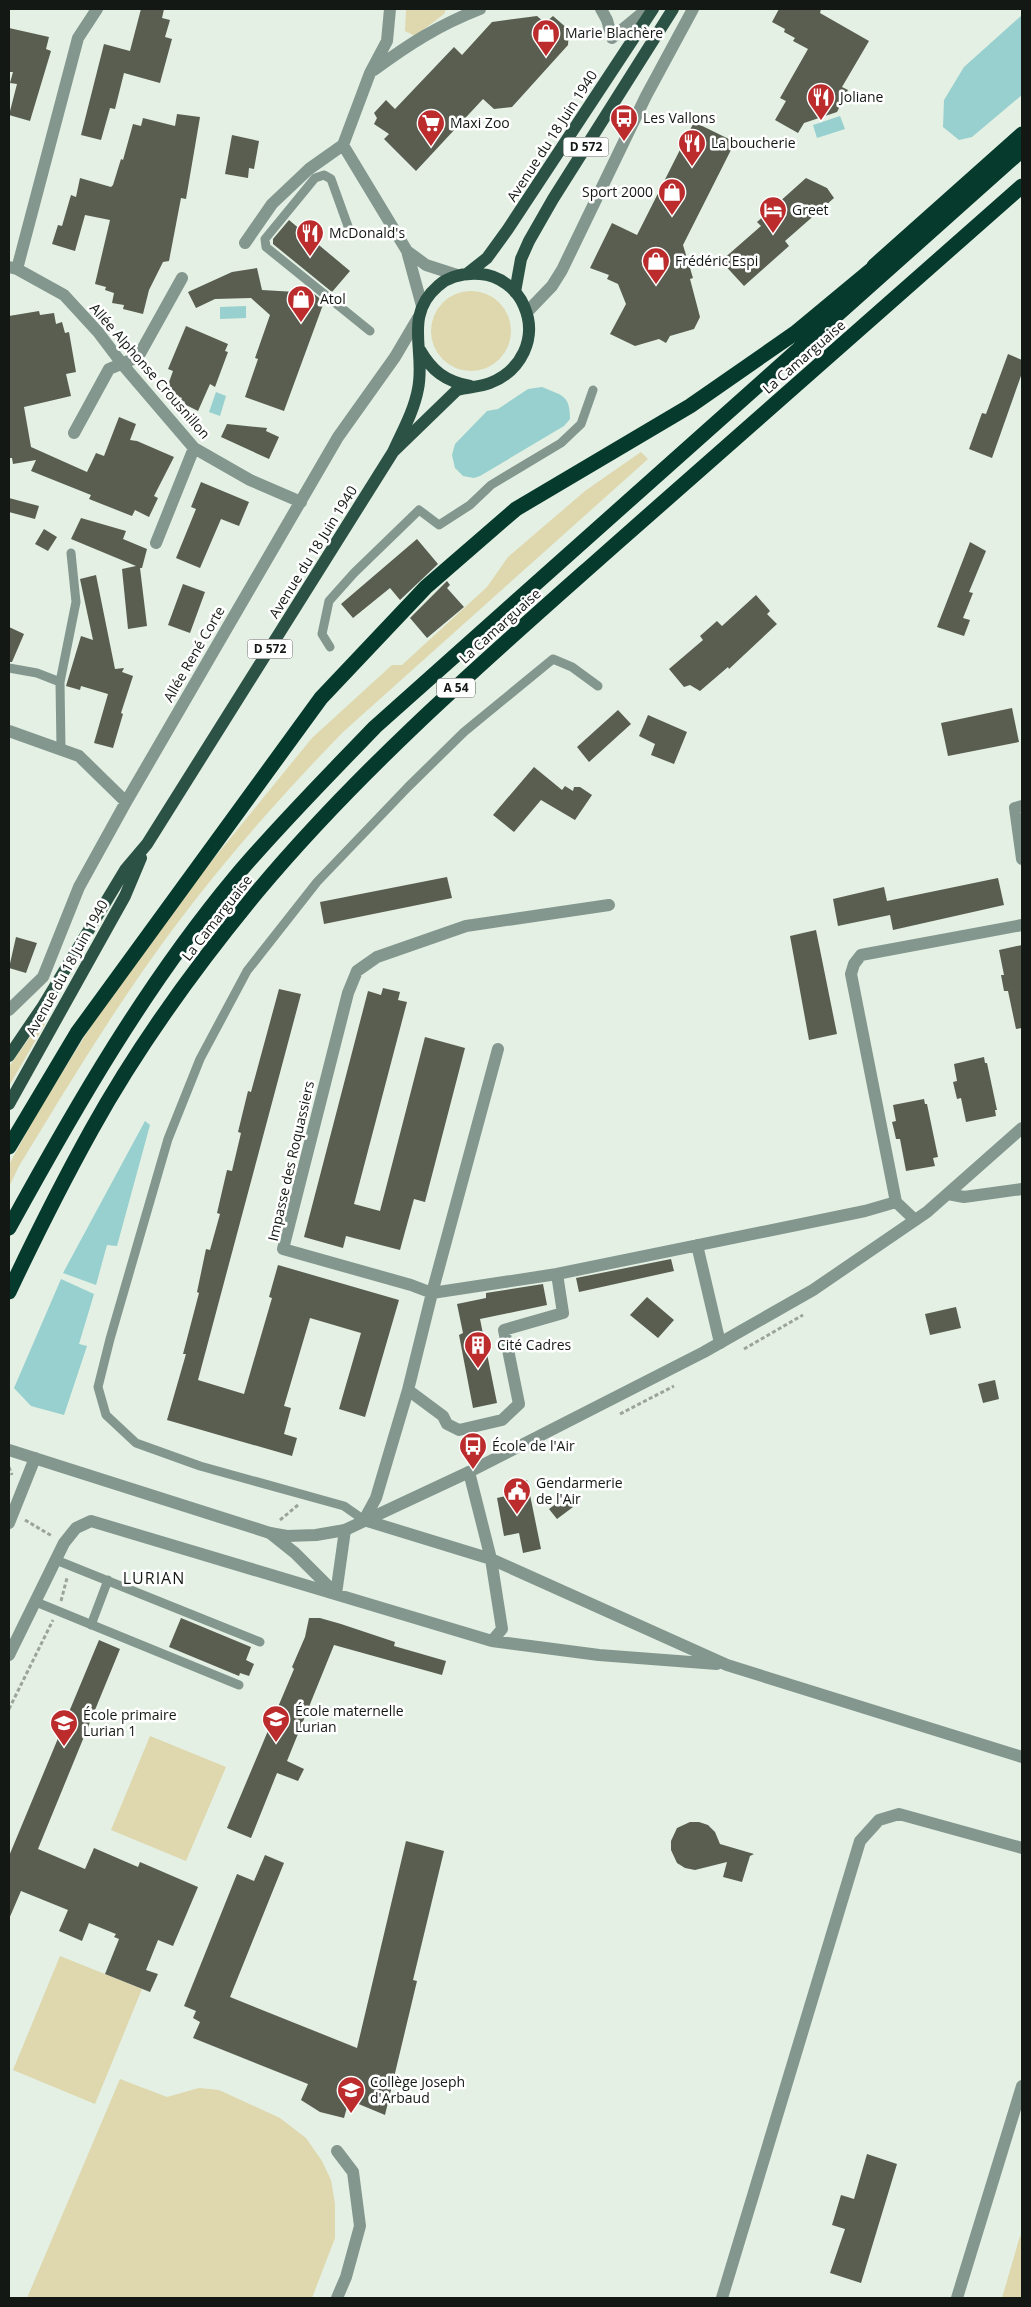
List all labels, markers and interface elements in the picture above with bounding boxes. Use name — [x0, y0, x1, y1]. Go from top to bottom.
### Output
shop icon: Marie Blachère — [531, 18, 561, 57]
place label: Marie Blachère — [565, 23, 663, 42]
street label: Avenue du 18 Juin 1940 — [502, 66, 601, 205]
restaurant icon: Joliane — [806, 82, 836, 121]
place label: Joliane — [838, 87, 884, 106]
bus stop icon: Les Vallons — [609, 103, 639, 142]
supermarket icon: Maxi Zoo — [416, 108, 446, 147]
place label: Les Vallons — [643, 108, 716, 127]
place label: Maxi Zoo — [450, 113, 510, 132]
restaurant icon: La boucherie — [677, 128, 707, 167]
place label: La boucherie — [711, 133, 796, 152]
road number: D 572 — [564, 138, 608, 156]
shop icon: Sport 2000 — [657, 177, 687, 216]
place label: Sport 2000 — [582, 182, 653, 201]
hotel icon: Greet — [758, 195, 788, 234]
place label: Greet — [792, 200, 829, 219]
restaurant icon: McDonald's — [295, 218, 325, 257]
place label: McDonald's — [329, 223, 405, 242]
shop icon: Frédéric Espi — [641, 246, 671, 285]
place label: Frédéric Espi — [675, 251, 758, 270]
shop icon: Atol — [286, 284, 316, 323]
place label: Atol — [320, 289, 346, 308]
street label: Allée Alphonse Crousnillon — [86, 299, 215, 443]
street label: La Camarguaise — [758, 315, 849, 398]
street label: Avenue du 18 Juin 1940 — [264, 482, 361, 622]
street label: La Camarguaise — [455, 584, 545, 667]
street label: Allée René Corte — [158, 602, 229, 705]
road number: D 572 — [248, 640, 292, 659]
road number: A 54 — [437, 678, 475, 698]
street label: La Camarguaise — [177, 871, 256, 964]
street label: Avenue du 18 Juin 1940 — [21, 896, 112, 1039]
street label: Impasse des Roquassiers — [263, 1079, 318, 1243]
building icon: Cité Cadres — [463, 1330, 493, 1369]
place label: Cité Cadres — [497, 1335, 572, 1354]
bus stop icon: École de l'Air — [458, 1431, 488, 1470]
place label: École de l'Air — [492, 1436, 575, 1455]
place label: Gendarmerie de l'Air — [536, 1473, 623, 1508]
public building icon: Gendarmerie de l'Air — [502, 1476, 532, 1515]
district label: LURIAN — [123, 1567, 185, 1589]
place label: École maternelle Lurian — [295, 1701, 404, 1736]
school or university icon: École maternelle Lurian — [261, 1704, 291, 1743]
place label: École primaire Lurian 1 — [83, 1705, 177, 1740]
school or university icon: École primaire Lurian 1 — [49, 1708, 79, 1747]
place label: Collège Joseph d'Arbaud — [370, 2072, 465, 2107]
school or university icon: Collège Joseph d'Arbaud — [336, 2075, 366, 2114]

